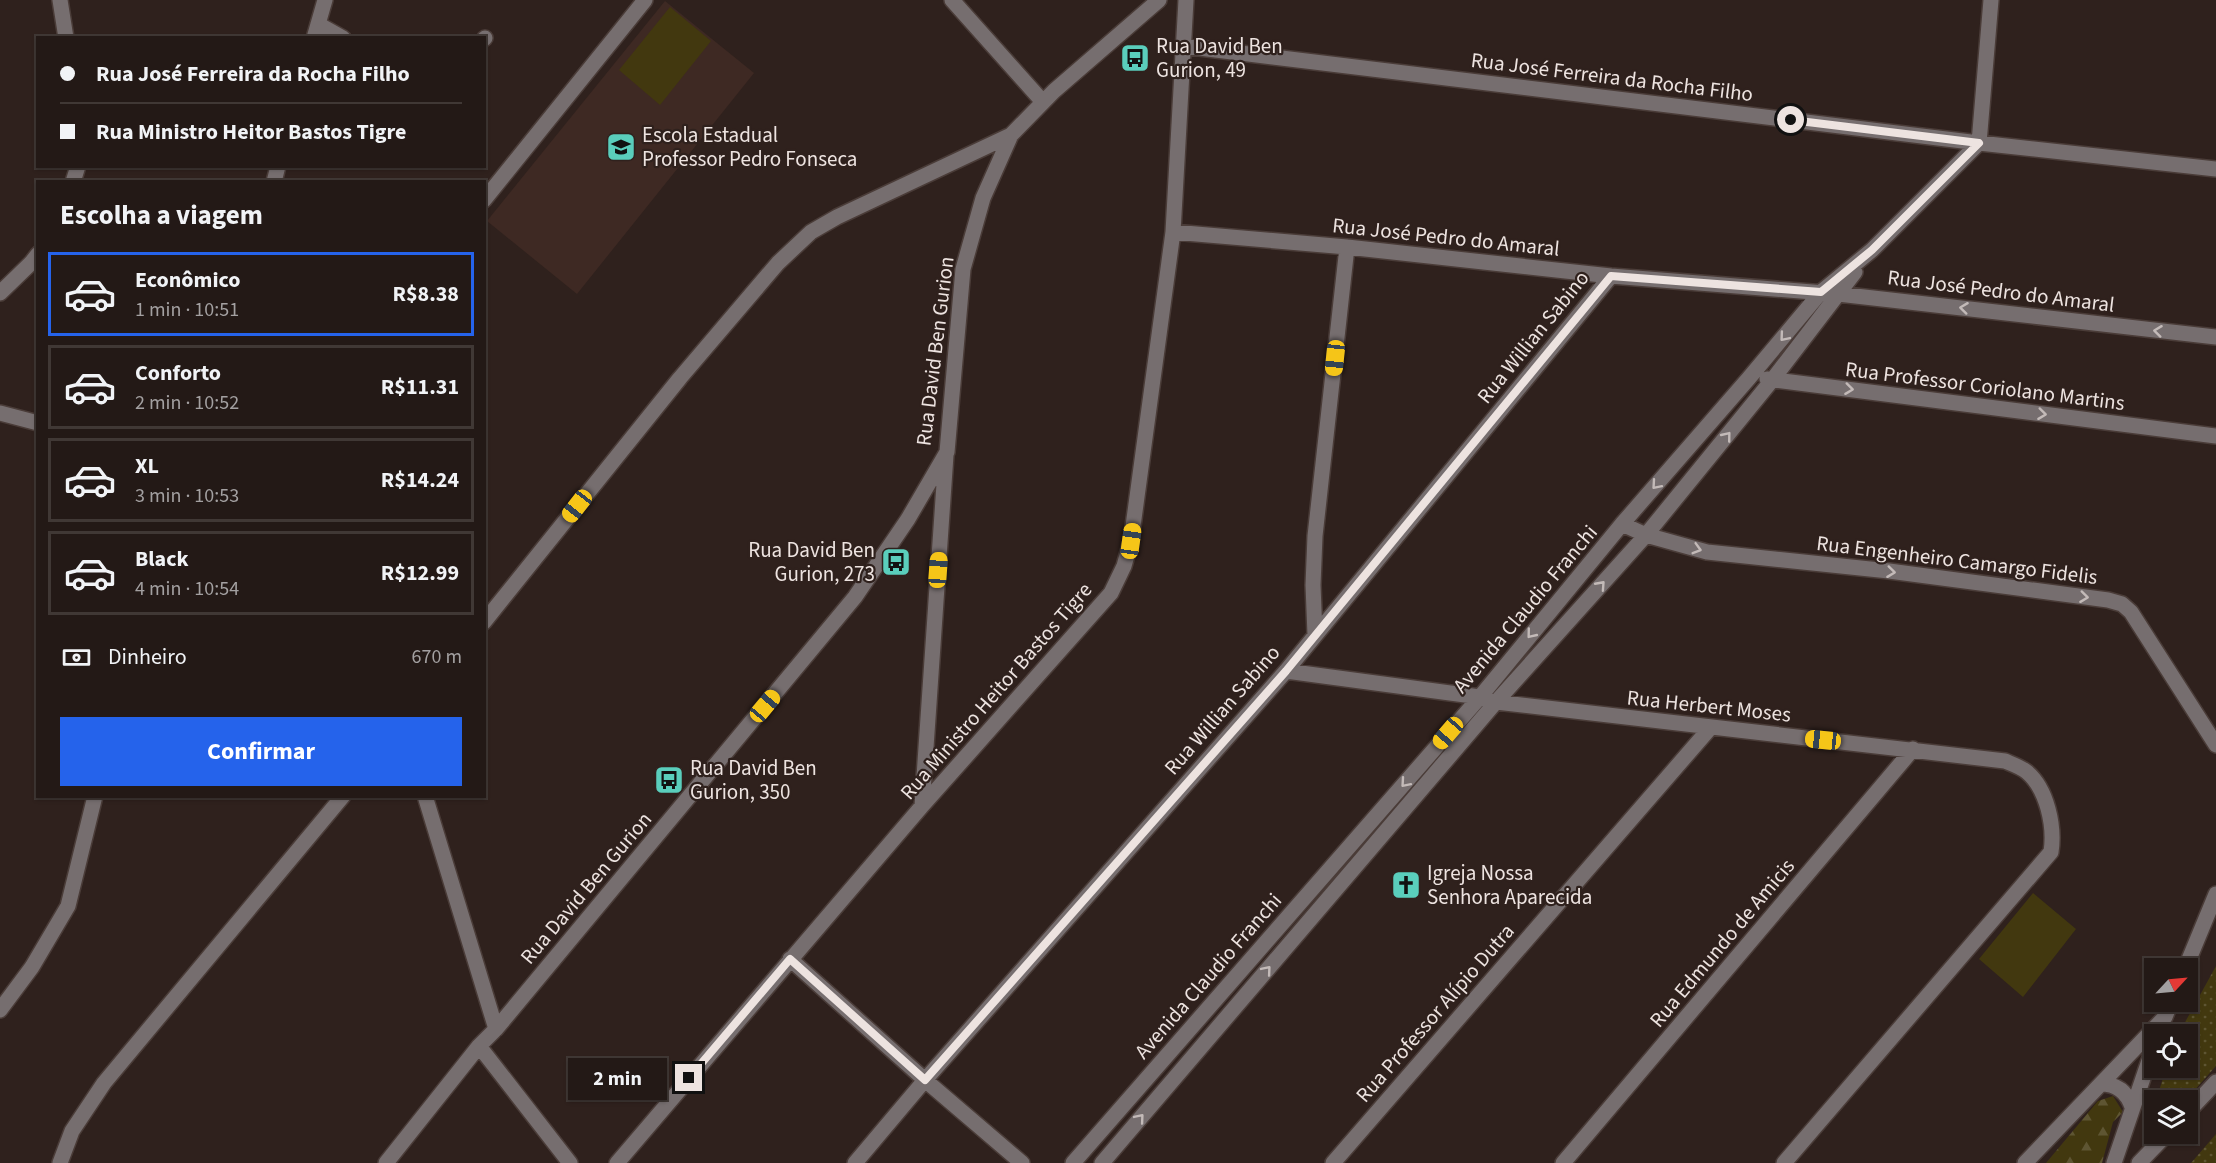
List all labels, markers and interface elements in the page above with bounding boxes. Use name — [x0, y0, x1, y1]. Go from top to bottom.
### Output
place label: Rua David Ben Gurion, 49 — [1156, 31, 1283, 85]
bus stop icon: Rua David Ben Gurion, 49 — [1119, 42, 1151, 74]
street label: Rua José Ferreira da Rocha Filho — [1469, 45, 1755, 109]
text: Rua José Ferreira da Rocha Filho — [96, 58, 410, 90]
route start — [1777, 106, 1804, 133]
text: Rua Ministro Heitor Bastos Tigre — [96, 116, 407, 148]
place label: Escola Estadual Professor Pedro Fonseca — [642, 120, 857, 174]
school or university icon: Escola Estadual Professor Pedro Fonseca — [605, 131, 637, 163]
text: Escolha a viagem — [60, 196, 263, 235]
street label: Rua José Pedro do Amaral — [1331, 210, 1561, 264]
street label: Rua David Ben Gurion — [908, 255, 962, 447]
street label: Rua José Pedro do Amaral — [1886, 262, 2116, 320]
text: Econômico — [135, 264, 240, 296]
street label: Rua Willian Sabino — [1470, 264, 1596, 410]
icon: car — [63, 267, 117, 321]
text: R$8.38 — [392, 278, 459, 310]
text: 1 min · 10:51 — [135, 296, 239, 324]
one-way arrow — [1960, 302, 1969, 315]
one-way arrow — [2153, 325, 2162, 337]
one-way arrow — [1780, 330, 1791, 341]
car — [1324, 339, 1346, 377]
street label: Rua Professor Coriolano Martins — [1844, 354, 2127, 418]
text: Conforto — [135, 357, 221, 389]
icon: car — [63, 360, 117, 414]
text: R$11.31 — [381, 371, 459, 403]
one-way arrow — [1844, 382, 1854, 395]
text: 2 min · 10:52 — [135, 389, 239, 417]
one-way arrow — [2038, 407, 2047, 420]
one-way arrow — [1720, 432, 1731, 443]
text: XL — [135, 450, 159, 482]
icon: car — [63, 453, 117, 507]
text: R$14.24 — [381, 464, 459, 496]
one-way arrow — [1652, 478, 1663, 489]
text: 3 min · 10:53 — [135, 482, 239, 510]
car — [559, 486, 595, 526]
street label: Avenida Claudio Franchi — [1446, 518, 1604, 700]
car — [1120, 522, 1142, 560]
street label: Rua Engenheiro Camargo Fidelis — [1815, 528, 2099, 592]
place label: Rua David Ben Gurion, 273 — [748, 535, 875, 589]
one-way arrow — [1691, 542, 1702, 554]
text: Black — [135, 543, 189, 575]
icon: car — [63, 546, 117, 600]
bus stop icon: Rua David Ben Gurion, 273 — [880, 546, 912, 578]
car — [928, 551, 948, 589]
text: R$12.99 — [381, 557, 459, 589]
one-way arrow — [1886, 565, 1895, 577]
text: 4 min · 10:54 — [135, 575, 239, 603]
street label: Rua Ministro Heitor Bastos Tigre — [893, 576, 1099, 806]
one-way arrow — [1594, 581, 1605, 592]
one-way arrow — [2079, 590, 2089, 602]
one-way arrow — [1528, 627, 1539, 638]
street label: Rua Willian Sabino — [1157, 638, 1287, 782]
icon: cash — [60, 641, 93, 674]
text: Dinheiro — [108, 641, 187, 673]
text: 670 m — [412, 643, 462, 671]
street label: Rua Herbert Moses — [1625, 682, 1793, 730]
car — [747, 686, 783, 726]
car — [1429, 714, 1467, 752]
button: Confirmar — [60, 717, 462, 786]
car — [1804, 729, 1842, 751]
place label: Rua David Ben Gurion, 350 — [690, 753, 817, 807]
bus stop icon: Rua David Ben Gurion, 350 — [653, 764, 685, 796]
one-way arrow — [1401, 776, 1412, 787]
street label: Rua David Ben Gurion — [513, 805, 659, 971]
street label: Rua Edmundo de Amicis — [1642, 852, 1802, 1034]
place label: Igreja Nossa Senhora Aparecida — [1427, 858, 1592, 912]
church icon: Igreja Nossa Senhora Aparecida — [1390, 869, 1422, 901]
street label: Avenida Claudio Franchi — [1127, 886, 1289, 1066]
street label: Rua Professor Alípio Dutra — [1349, 917, 1521, 1109]
north arrow — [2144, 958, 2198, 1012]
map controls — [2144, 958, 2198, 1144]
one-way arrow — [1260, 966, 1271, 977]
button: locate — [2144, 1024, 2198, 1078]
callout: 2 min — [569, 1057, 668, 1099]
route end — [675, 1064, 702, 1091]
text: 2 min — [593, 1065, 642, 1093]
button: layers — [2144, 1090, 2198, 1144]
one-way arrow — [1133, 1115, 1144, 1125]

